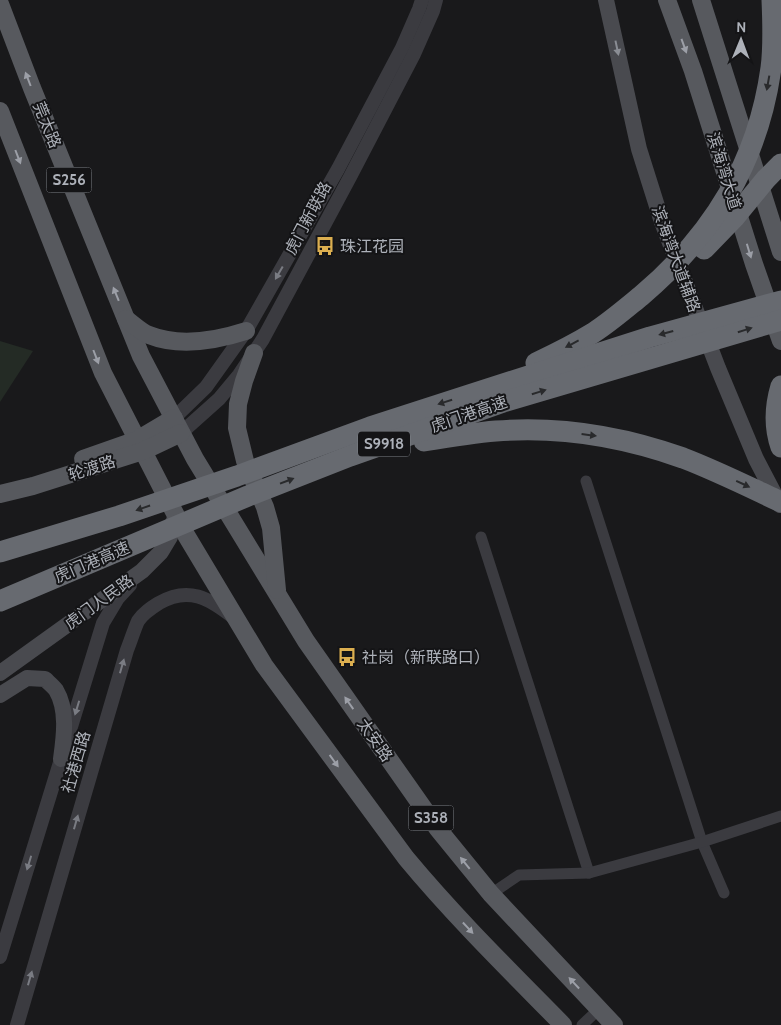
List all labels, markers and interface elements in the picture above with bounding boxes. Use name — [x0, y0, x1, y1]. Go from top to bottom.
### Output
north arrow — [716, 15, 766, 65]
text: N — [736, 18, 746, 36]
one-way arrow — [680, 39, 688, 54]
one-way arrow — [613, 40, 621, 55]
one-way arrow — [24, 71, 32, 86]
one-way arrow — [764, 76, 772, 91]
street label: 莞太路 — [29, 99, 65, 151]
street label: 滨海湾大道 — [703, 130, 745, 212]
one-way arrow — [15, 149, 22, 164]
road number: S256 — [46, 168, 92, 192]
street label: 虎门新联路 — [281, 178, 335, 258]
street label: 滨海湾大道辅路 — [648, 203, 704, 315]
bus stop icon: 珠江花园 — [314, 235, 336, 257]
place label: 珠江花园 — [340, 237, 404, 256]
one-way arrow — [746, 243, 754, 258]
one-way arrow — [275, 265, 283, 280]
one-way arrow — [112, 286, 120, 301]
one-way arrow — [738, 326, 753, 334]
one-way arrow — [659, 329, 674, 337]
one-way arrow — [565, 340, 579, 348]
one-way arrow — [92, 350, 100, 365]
one-way arrow — [532, 387, 547, 395]
street label: 虎门港高速 — [428, 392, 510, 436]
one-way arrow — [437, 399, 452, 407]
one-way arrow — [581, 431, 597, 439]
road number: S9918 — [358, 432, 410, 456]
street label: 轮渡路 — [66, 452, 118, 484]
one-way arrow — [280, 476, 294, 484]
one-way arrow — [736, 481, 750, 489]
one-way arrow — [135, 505, 150, 512]
street label: 虎门港高速 — [51, 538, 133, 586]
street label: 虎门人民路 — [61, 571, 137, 633]
bus stop icon: 社岗（新联路口） — [336, 646, 358, 668]
place label: 社岗（新联路口） — [362, 648, 490, 667]
one-way arrow — [118, 659, 126, 674]
one-way arrow — [344, 696, 354, 710]
one-way arrow — [73, 700, 80, 715]
street label: 太安路 — [353, 715, 397, 765]
street label: 社港西路 — [58, 729, 94, 795]
one-way arrow — [329, 754, 339, 767]
road number: S358 — [408, 806, 454, 830]
one-way arrow — [73, 815, 81, 830]
one-way arrow — [25, 856, 33, 871]
one-way arrow — [459, 857, 470, 870]
one-way arrow — [462, 922, 474, 934]
one-way arrow — [27, 971, 35, 986]
one-way arrow — [568, 977, 580, 989]

